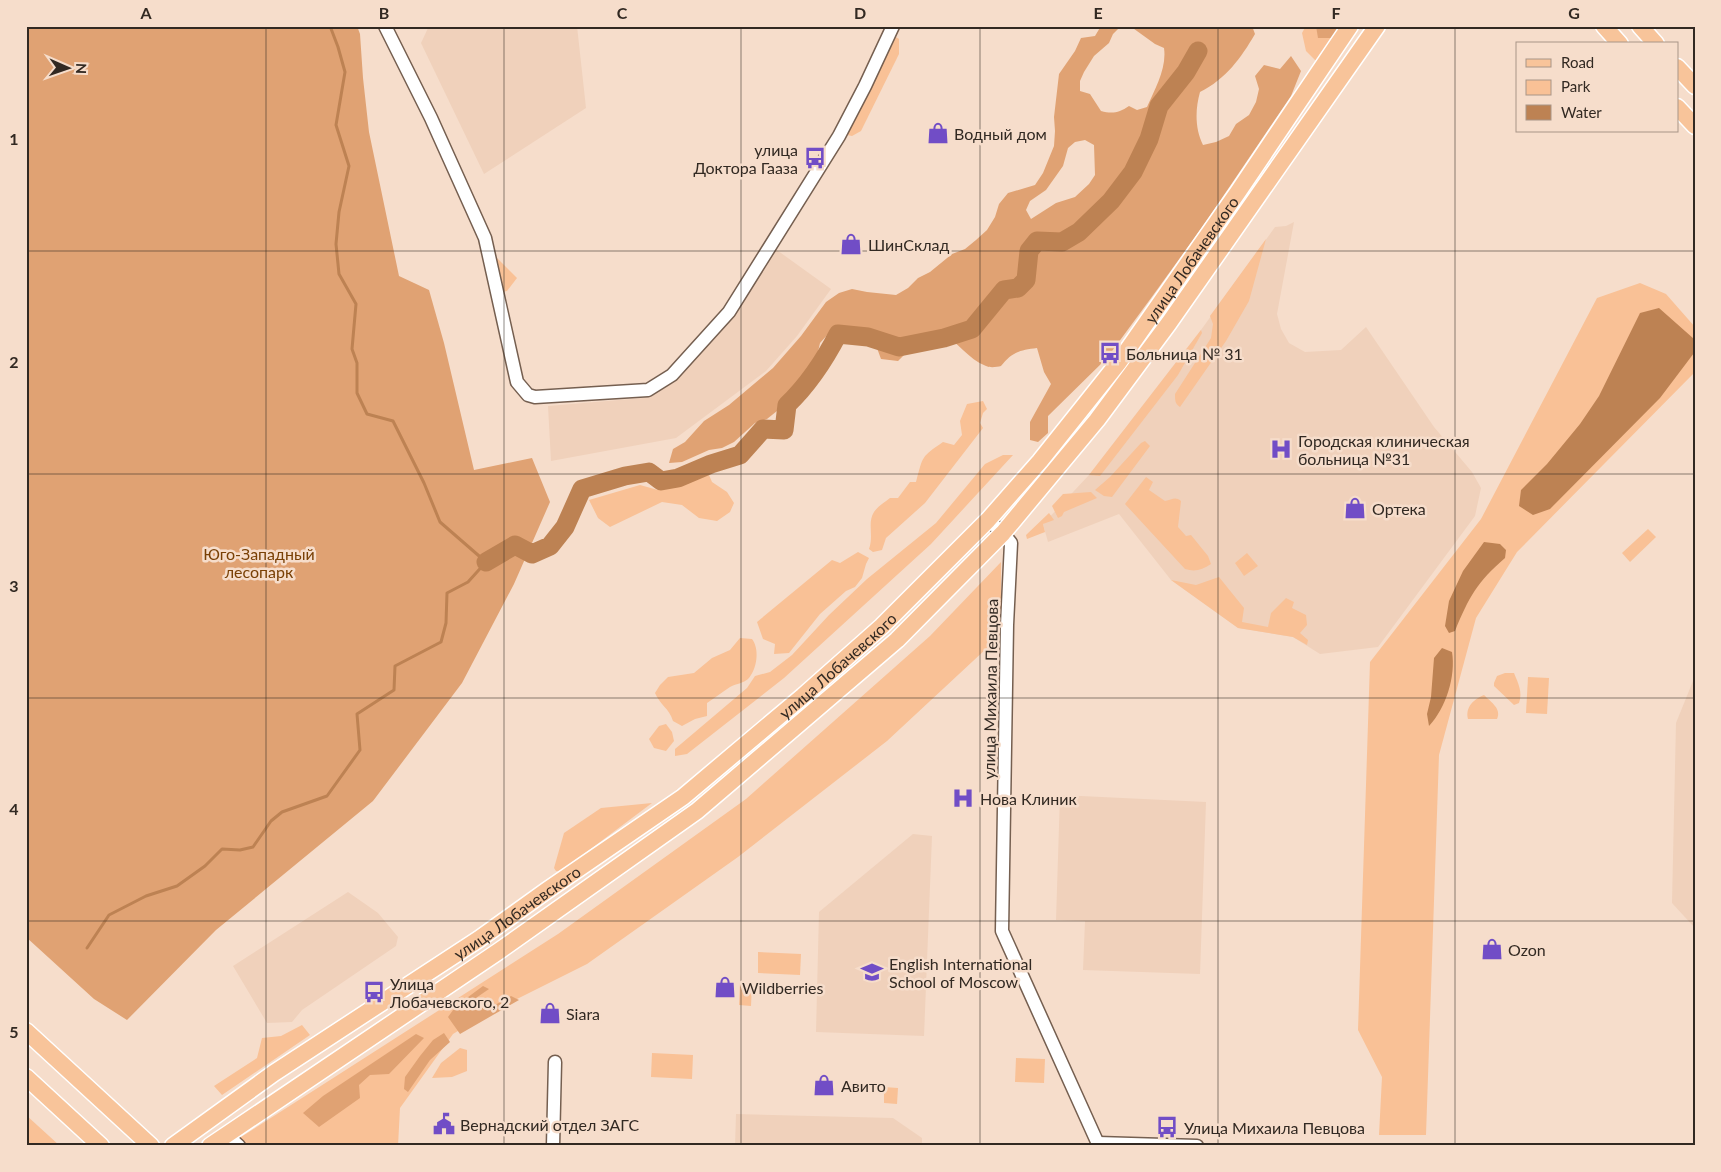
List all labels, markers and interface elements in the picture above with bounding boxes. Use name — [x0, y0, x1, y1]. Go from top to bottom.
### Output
text: A — [139, 3, 152, 22]
text: B — [379, 3, 389, 22]
text: C — [617, 3, 628, 22]
text: D — [854, 3, 866, 22]
text: E — [1093, 3, 1103, 22]
text: F — [1331, 3, 1341, 22]
text: G — [1568, 3, 1580, 22]
north arrow — [42, 42, 92, 92]
legend — [1516, 42, 1678, 132]
text: Road — [1561, 53, 1594, 71]
text: N — [73, 63, 90, 74]
text: Park — [1561, 77, 1591, 95]
text: Water — [1561, 103, 1602, 121]
shop icon: Водный дом — [925, 120, 951, 146]
place label: Водный дом — [954, 124, 1047, 143]
text: 1 — [9, 129, 19, 148]
place label: улица Доктора Гааза — [693, 140, 798, 177]
bus stop icon: улица Доктора Гааза — [802, 145, 828, 171]
street label: улица Лобачевского — [1140, 192, 1242, 326]
shop icon: ШинСклад — [838, 231, 864, 257]
place label: ШинСклад — [868, 235, 950, 254]
bus stop icon: Больница № 31 — [1097, 340, 1123, 366]
place label: Больница № 31 — [1126, 344, 1243, 363]
text: 2 — [9, 352, 19, 371]
place label: Городская клиническая больница №31 — [1298, 431, 1470, 468]
hospital icon: Городская клиническая больница №31 — [1268, 436, 1294, 462]
shop icon: Ортека — [1342, 495, 1368, 521]
place label: Ортека — [1372, 499, 1426, 518]
park label: Юго-Западный лесопарк — [203, 544, 315, 581]
text: 3 — [9, 576, 19, 595]
street label: улица Михаила Певцова — [979, 598, 1001, 780]
street label: улица Лобачевского — [775, 608, 900, 722]
hospital icon: Нова Клиник — [950, 785, 976, 811]
place label: Нова Клиник — [980, 789, 1078, 808]
text: 4 — [9, 799, 19, 818]
street label: улица Лобачевского — [450, 861, 584, 963]
shop icon: Ozon — [1479, 936, 1505, 962]
place label: Ozon — [1508, 940, 1546, 959]
place label: English International School of Moscow — [889, 954, 1032, 991]
school or university icon: English International School of Moscow — [859, 959, 885, 985]
place label: Улица Лобачевского, 2 — [389, 974, 509, 1011]
shop icon: Wildberries — [712, 974, 738, 1000]
place label: Wildberries — [742, 978, 823, 997]
bus stop icon: Улица Лобачевского, 2 — [361, 979, 387, 1005]
shop icon: Siara — [537, 1000, 563, 1026]
place label: Siara — [566, 1004, 600, 1023]
text: 5 — [9, 1022, 19, 1041]
shop icon: Авито — [811, 1072, 837, 1098]
place label: Авито — [841, 1076, 886, 1095]
public building icon: Вернадский отдел ЗАГС — [431, 1111, 457, 1137]
bus stop icon: Улица Михаила Певцова — [1154, 1114, 1180, 1140]
place label: Вернадский отдел ЗАГС — [460, 1115, 639, 1134]
place label: Улица Михаила Певцова — [1184, 1118, 1365, 1137]

